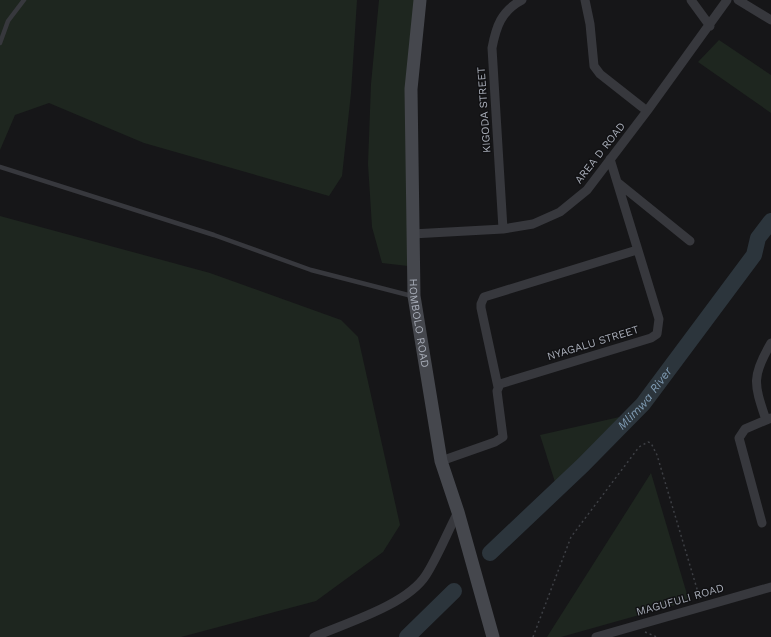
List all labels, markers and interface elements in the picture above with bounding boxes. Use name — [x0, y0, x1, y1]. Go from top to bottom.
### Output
street label: KIGODA STREET — [474, 66, 493, 153]
street label: AREA D ROAD — [572, 120, 628, 186]
street label: HOMBOLO ROAD — [407, 278, 432, 369]
street label: NYAGALU STREET — [546, 323, 641, 363]
water label: Mlimwa River — [615, 363, 676, 433]
street label: MAGUFULI ROAD — [635, 581, 725, 619]

